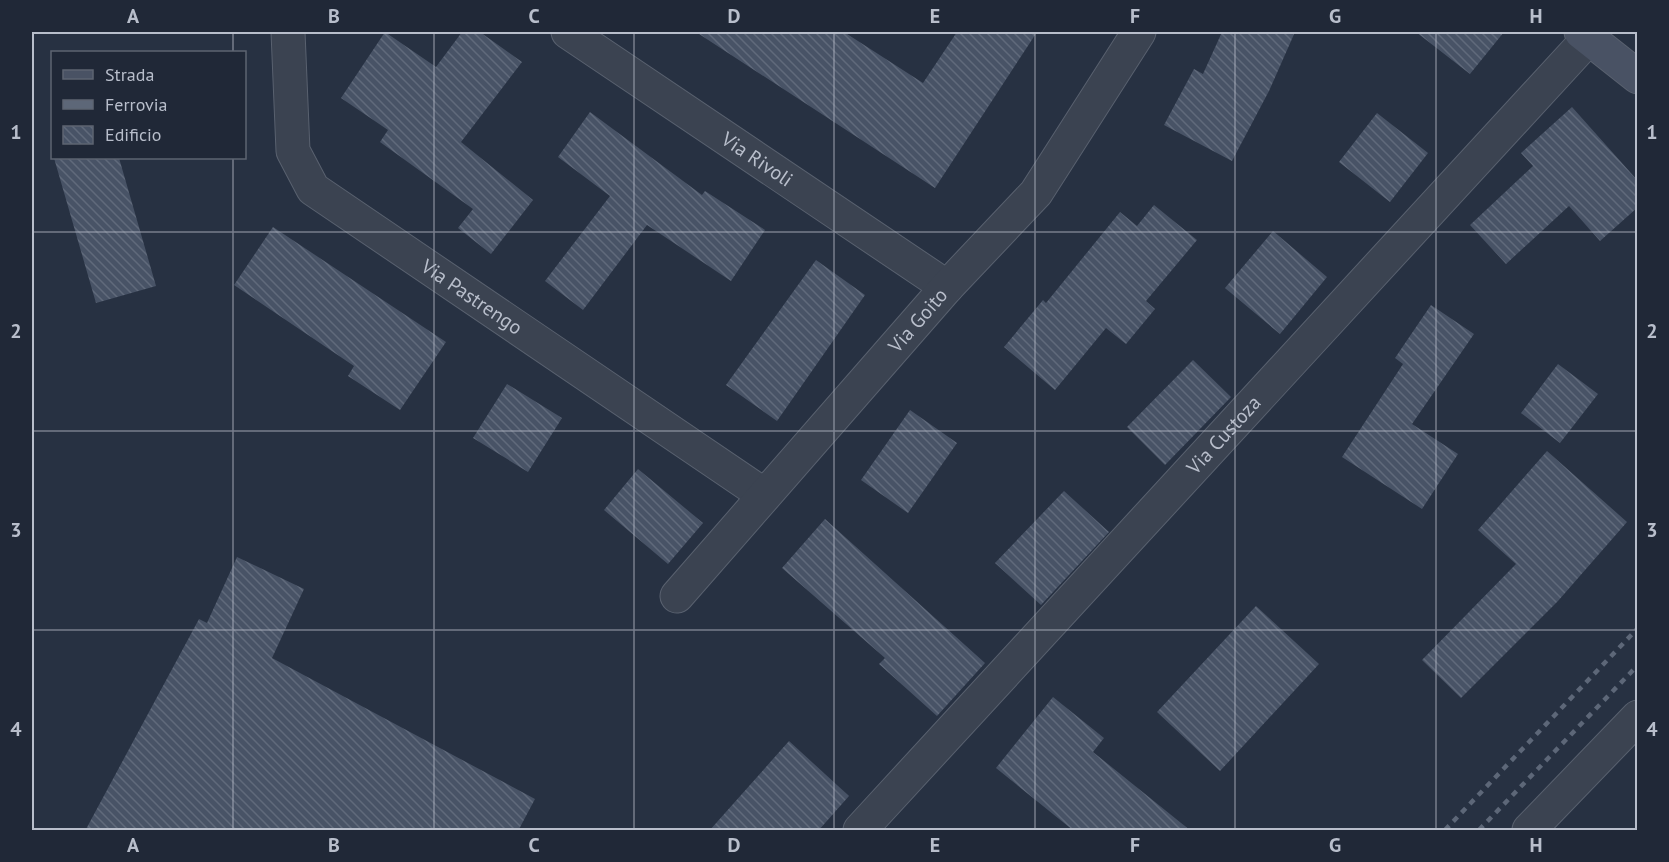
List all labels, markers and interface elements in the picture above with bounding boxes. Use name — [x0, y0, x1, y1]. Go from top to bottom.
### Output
text: A — [127, 3, 140, 29]
text: B — [328, 3, 340, 29]
text: C — [528, 3, 540, 29]
text: D — [728, 3, 741, 29]
text: E — [930, 3, 940, 29]
text: F — [1130, 3, 1140, 29]
text: G — [1329, 3, 1341, 29]
text: H — [1529, 3, 1543, 29]
legend — [51, 51, 246, 159]
text: Strada — [105, 63, 154, 86]
text: Ferrovia — [105, 93, 168, 116]
text: 1 — [10, 119, 22, 145]
text: 1 — [1646, 119, 1658, 145]
text: Edificio — [105, 123, 161, 146]
street label: Via Rivoli — [716, 125, 798, 193]
street label: Via Pastrengo — [415, 253, 528, 340]
street label: Via Goito — [882, 283, 953, 359]
text: 2 — [10, 318, 22, 344]
text: 2 — [1646, 318, 1658, 344]
street label: Via Custoza — [1180, 390, 1266, 481]
text: 3 — [10, 517, 22, 543]
text: 3 — [1646, 517, 1658, 543]
text: 4 — [10, 716, 22, 742]
text: 4 — [1646, 716, 1658, 742]
text: A — [127, 832, 140, 858]
text: B — [328, 832, 340, 858]
text: C — [528, 832, 540, 858]
text: D — [728, 832, 741, 858]
text: E — [930, 832, 940, 858]
text: F — [1130, 832, 1140, 858]
text: G — [1329, 832, 1341, 858]
text: H — [1529, 832, 1543, 858]

